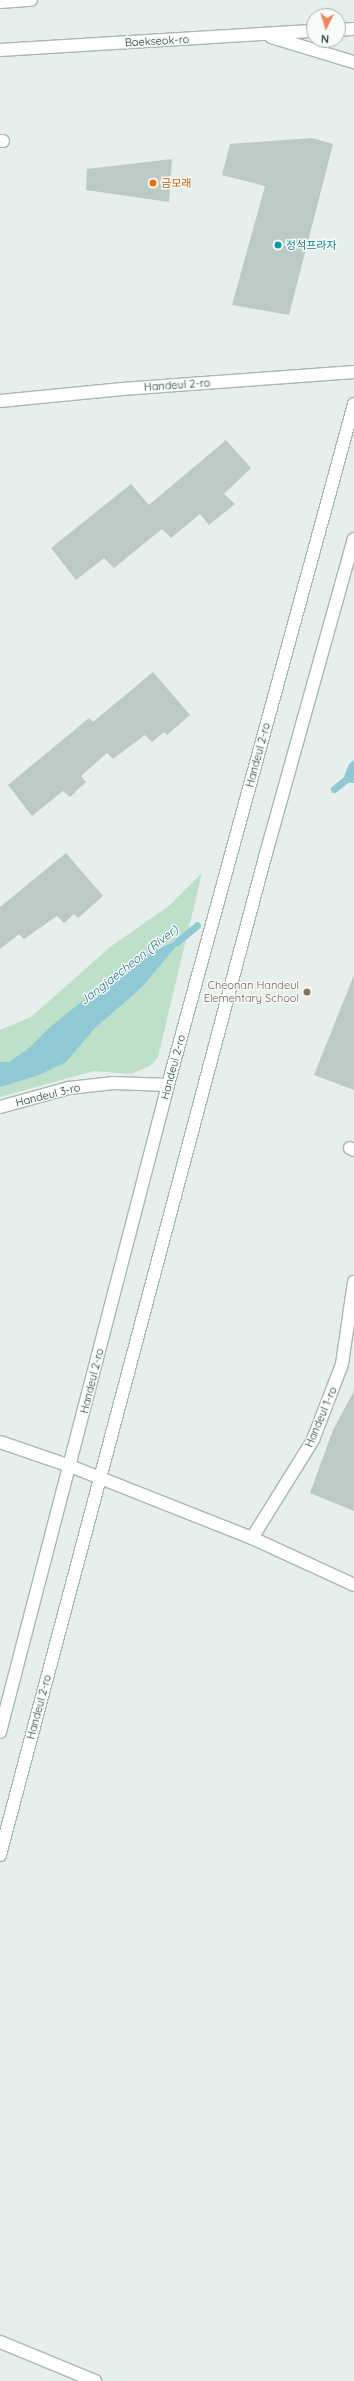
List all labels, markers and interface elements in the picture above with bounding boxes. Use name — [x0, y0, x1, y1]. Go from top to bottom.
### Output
north arrow — [306, 8, 346, 48]
text: N — [320, 32, 330, 46]
street label: Baekseok-ro — [124, 33, 190, 49]
place label: 금모래 — [161, 176, 191, 190]
marker: 금모래 — [148, 178, 158, 188]
place label: 정석프라자 — [286, 238, 337, 252]
marker: 정석프라자 — [273, 240, 283, 250]
street label: Handeul 2-ro — [143, 376, 211, 394]
street label: Handeul 2-ro — [243, 721, 273, 789]
water label: Jangjaecheon (River) — [77, 922, 181, 1008]
place label: Cheonan Handeul Elementary School — [204, 979, 299, 1005]
marker: Cheonan Handeul Elementary School — [302, 987, 312, 997]
street label: Handeul 2-ro — [158, 1033, 188, 1101]
street label: Handeul 3-ro — [14, 1081, 82, 1109]
street label: Handeul 2-ro — [78, 1347, 106, 1415]
street label: Handeul 1-ro — [302, 1385, 340, 1449]
street label: Handeul 2-ro — [24, 1673, 54, 1741]

